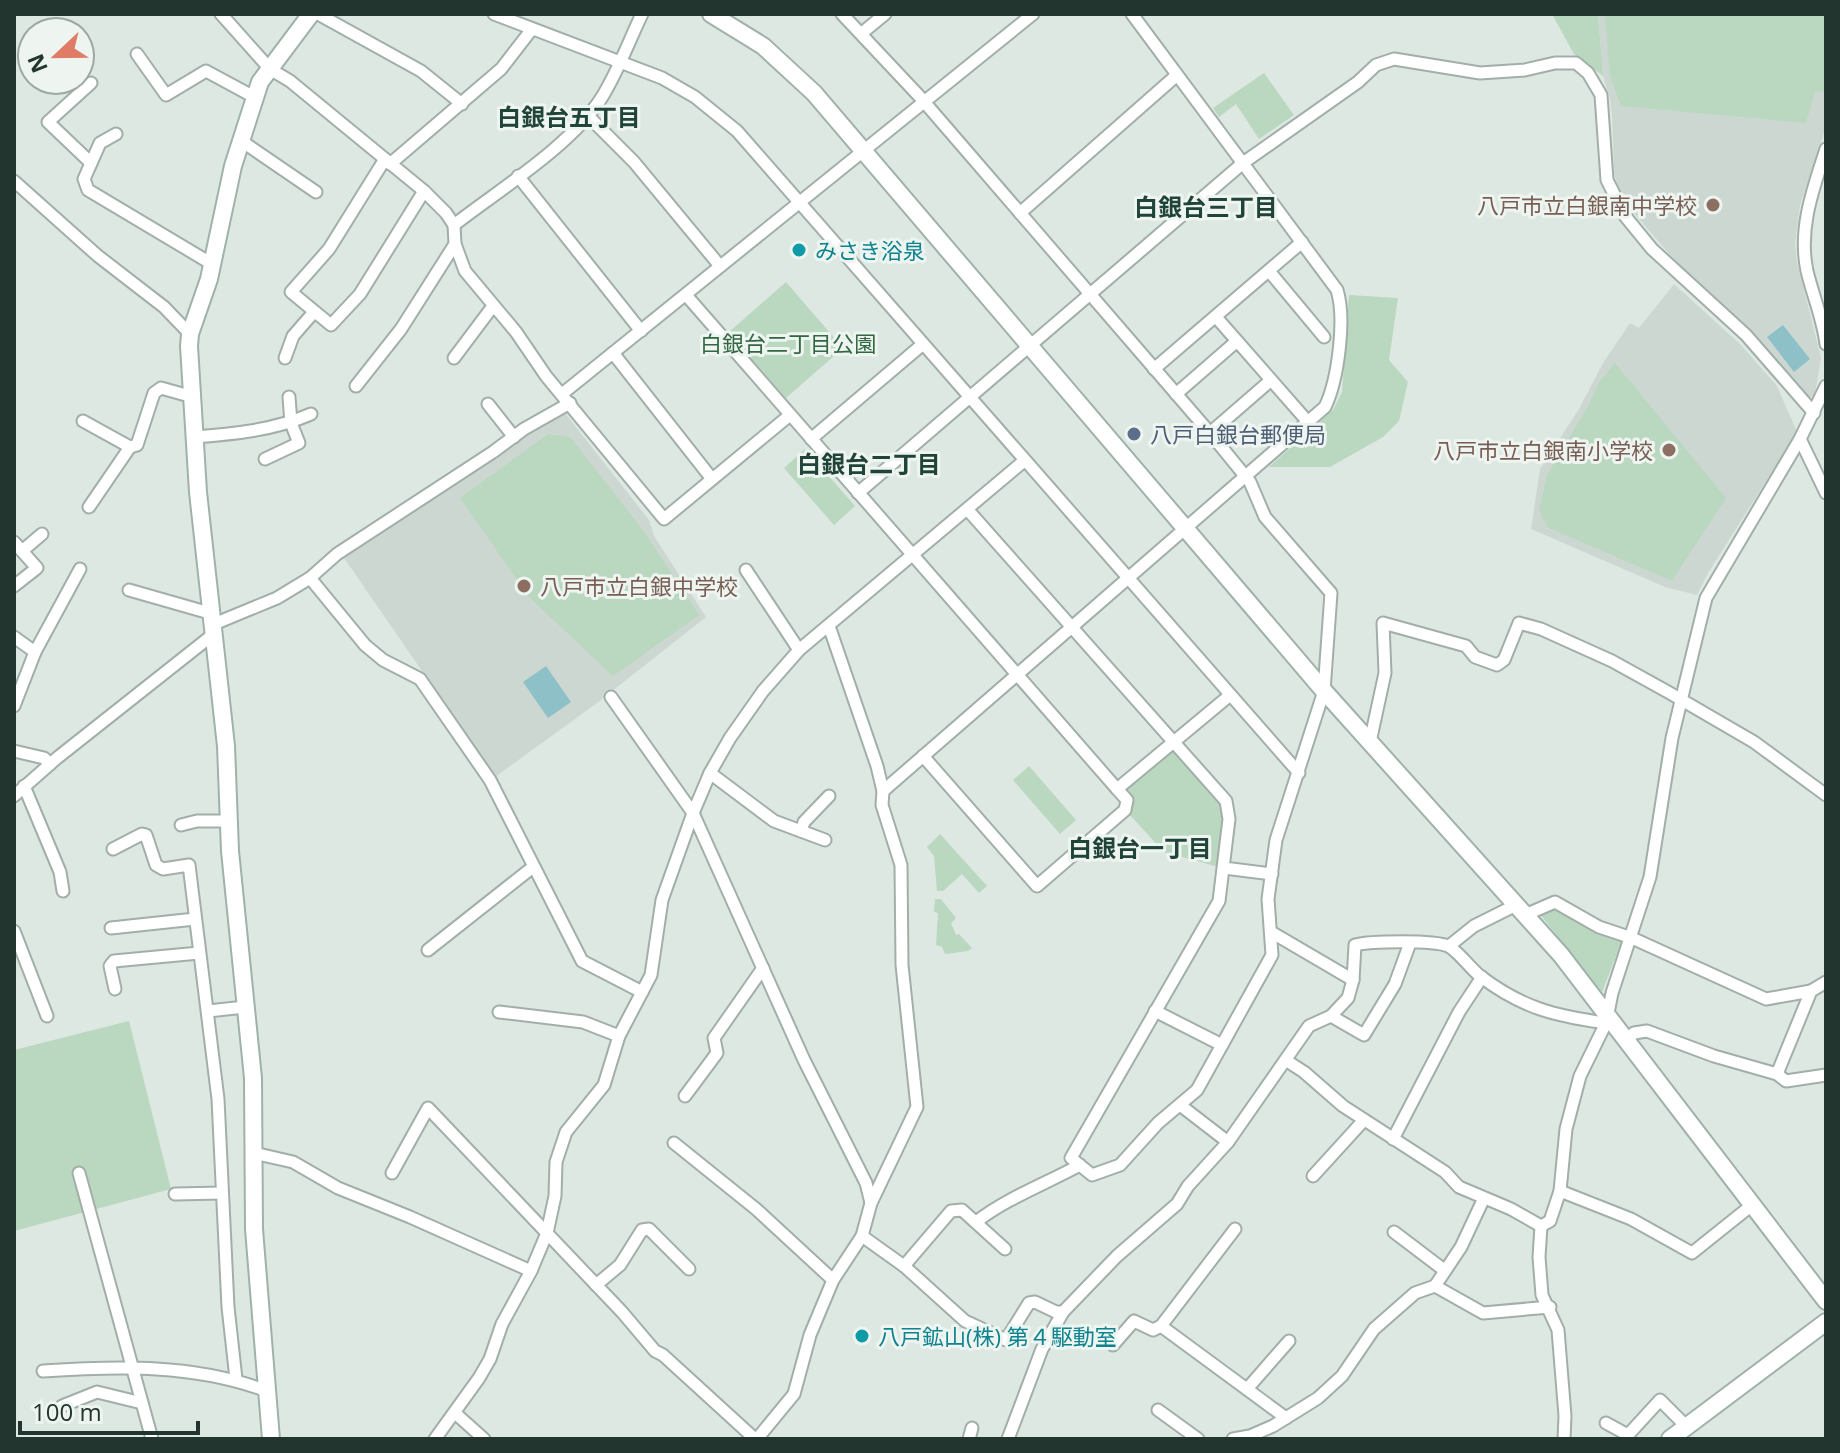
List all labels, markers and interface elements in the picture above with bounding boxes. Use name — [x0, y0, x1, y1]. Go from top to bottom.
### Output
north arrow — [16, 16, 96, 96]
text: N — [19, 50, 54, 78]
district label: 白銀台五丁目 — [497, 100, 641, 133]
district label: 白銀台三丁目 — [1134, 190, 1278, 223]
place label: 八戸市立白銀南中学校 — [1477, 190, 1697, 220]
marker: 八戸市立白銀南中学校 — [1704, 196, 1722, 214]
place label: みさき浴泉 — [815, 235, 925, 265]
marker: みさき浴泉 — [790, 241, 808, 259]
park label: 白銀台二丁目公園 — [700, 328, 876, 358]
place label: 八戸白銀台郵便局 — [1150, 419, 1326, 449]
marker: 八戸白銀台郵便局 — [1125, 425, 1143, 443]
place label: 八戸市立白銀南小学校 — [1433, 435, 1653, 465]
marker: 八戸市立白銀南小学校 — [1660, 441, 1678, 459]
district label: 白銀台二丁目 — [797, 447, 941, 480]
place label: 八戸市立白銀中学校 — [540, 571, 738, 601]
marker: 八戸市立白銀中学校 — [515, 577, 533, 595]
district label: 白銀台一丁目 — [1068, 831, 1212, 864]
place label: 八戸鉱山(株) 第４駆動室 — [878, 1321, 1117, 1351]
marker: 八戸鉱山(株) 第４駆動室 — [853, 1327, 871, 1345]
scale bar — [20, 1385, 198, 1435]
text: 100 m — [32, 1395, 102, 1428]

